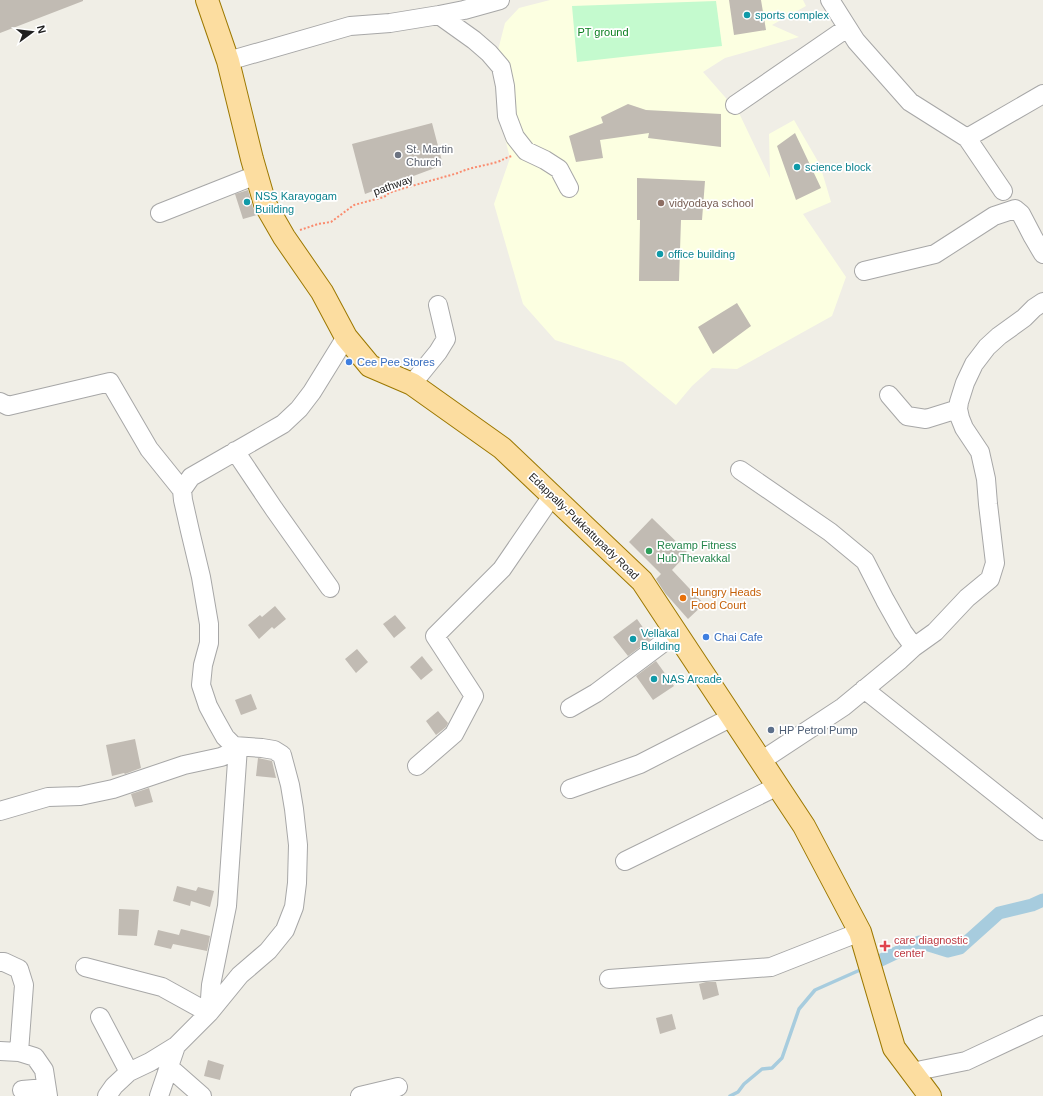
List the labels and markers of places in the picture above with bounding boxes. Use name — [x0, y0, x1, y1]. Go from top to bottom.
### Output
place label: sports complex — [755, 9, 829, 21]
marker: sports complex — [742, 10, 752, 20]
place label: St. Martin Church — [406, 143, 453, 168]
marker: St. Martin Church — [393, 150, 403, 160]
place label: science block — [805, 161, 872, 173]
marker: science block — [792, 162, 802, 172]
place label: NSS Karayogam Building — [255, 190, 337, 215]
marker: NSS Karayogam Building — [242, 197, 252, 207]
place label: vidyodaya school — [669, 197, 753, 209]
marker: vidyodaya school — [656, 198, 666, 208]
place label: office building — [668, 248, 735, 260]
marker: office building — [655, 249, 665, 259]
place label: Cee Pee Stores — [357, 356, 435, 368]
marker: Cee Pee Stores — [344, 357, 354, 367]
place label: Revamp Fitness Hub Thevakkal — [657, 539, 737, 564]
marker: Revamp Fitness Hub Thevakkal — [644, 546, 654, 556]
place label: Hungry Heads Food Court — [691, 586, 762, 611]
marker: Hungry Heads Food Court — [678, 593, 688, 603]
place label: Vellakal Building — [641, 627, 680, 652]
place label: Chai Cafe — [714, 631, 763, 643]
marker: Chai Cafe — [701, 632, 711, 642]
marker: Vellakal Building — [628, 634, 638, 644]
place label: NAS Arcade — [662, 673, 722, 685]
marker: NAS Arcade — [649, 674, 659, 684]
place label: HP Petrol Pump — [779, 724, 858, 736]
marker: HP Petrol Pump — [766, 725, 776, 735]
place label: care diagnostic center — [894, 934, 968, 959]
marker: care diagnostic center — [879, 940, 891, 952]

